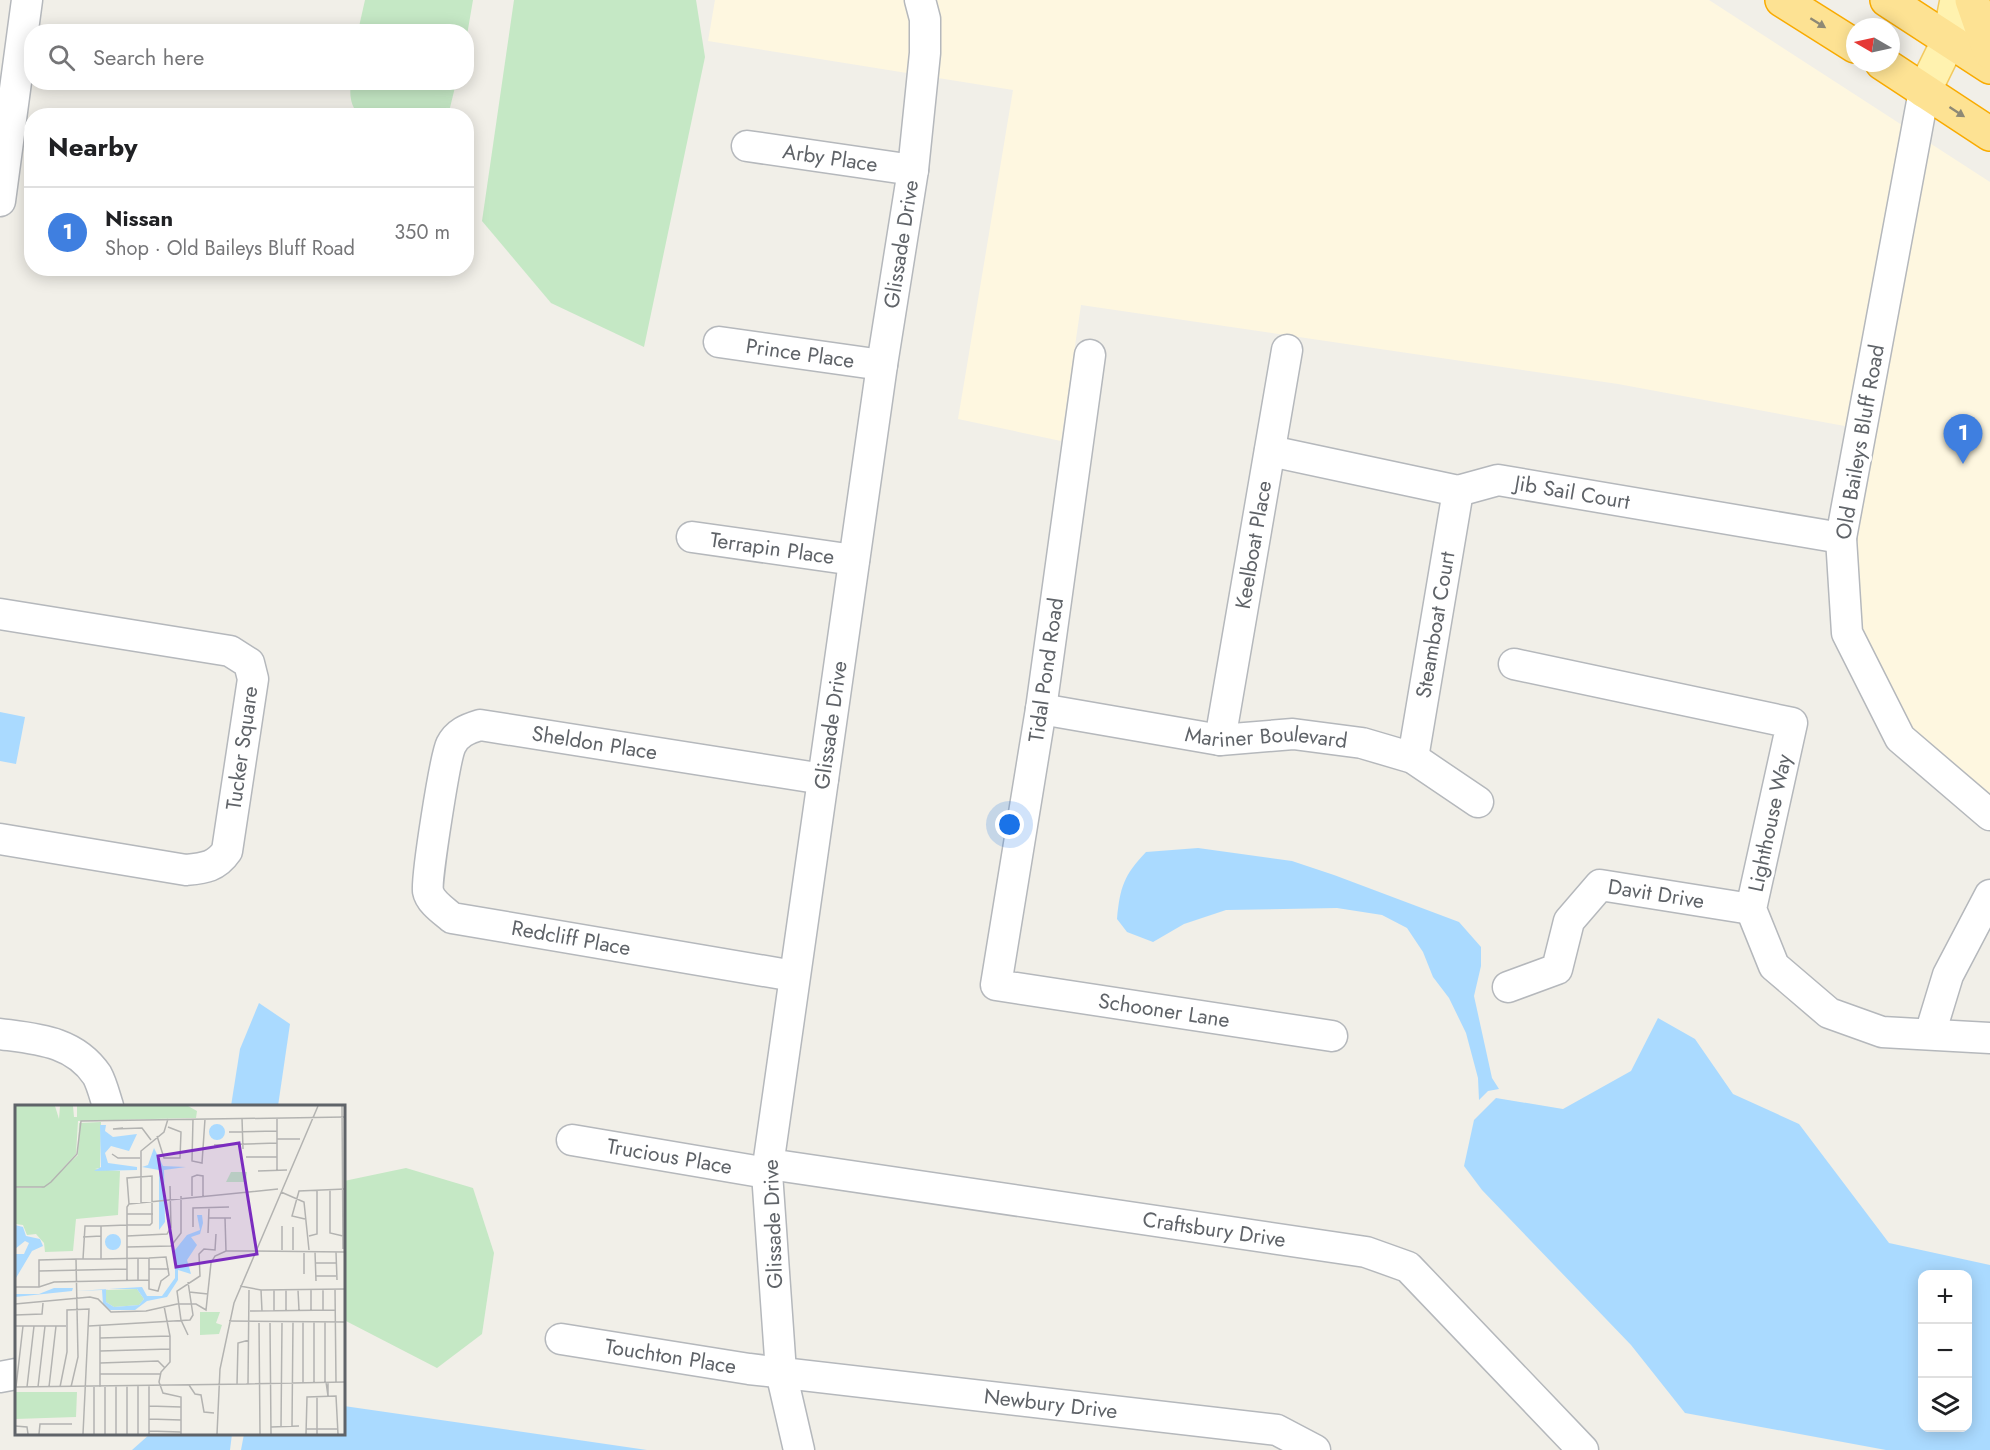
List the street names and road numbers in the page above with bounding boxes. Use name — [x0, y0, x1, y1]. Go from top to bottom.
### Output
street label: Arby Place — [781, 136, 880, 180]
street label: Glissade Drive — [876, 178, 926, 310]
street label: Prince Place — [744, 331, 857, 376]
street label: Old Baileys Bluff Road — [1828, 342, 1892, 542]
street label: Jib Sail Court — [1510, 468, 1632, 517]
street label: Keelboat Place — [1228, 478, 1279, 611]
street label: Terrapin Place — [708, 525, 836, 572]
street label: Steamboat Court — [1408, 549, 1463, 700]
street label: Tidal Pond Road — [1021, 596, 1071, 744]
street label: Glissade Drive — [807, 659, 855, 791]
street label: Tucker Square — [218, 684, 266, 812]
street label: Sheldon Place — [530, 718, 659, 768]
street label: Mariner Boulevard — [1183, 719, 1349, 756]
street label: Lighthouse Way — [1741, 751, 1799, 895]
street label: Davit Drive — [1606, 871, 1707, 916]
street label: Redcliff Place — [509, 913, 633, 963]
street label: Schooner Lane — [1096, 986, 1232, 1035]
street label: Trucious Place — [605, 1131, 735, 1182]
street label: Glissade Drive — [756, 1159, 790, 1289]
street label: Craftsbury Drive — [1141, 1204, 1288, 1255]
street label: Touchton Place — [603, 1331, 739, 1382]
street label: Newbury Drive — [982, 1381, 1119, 1426]

